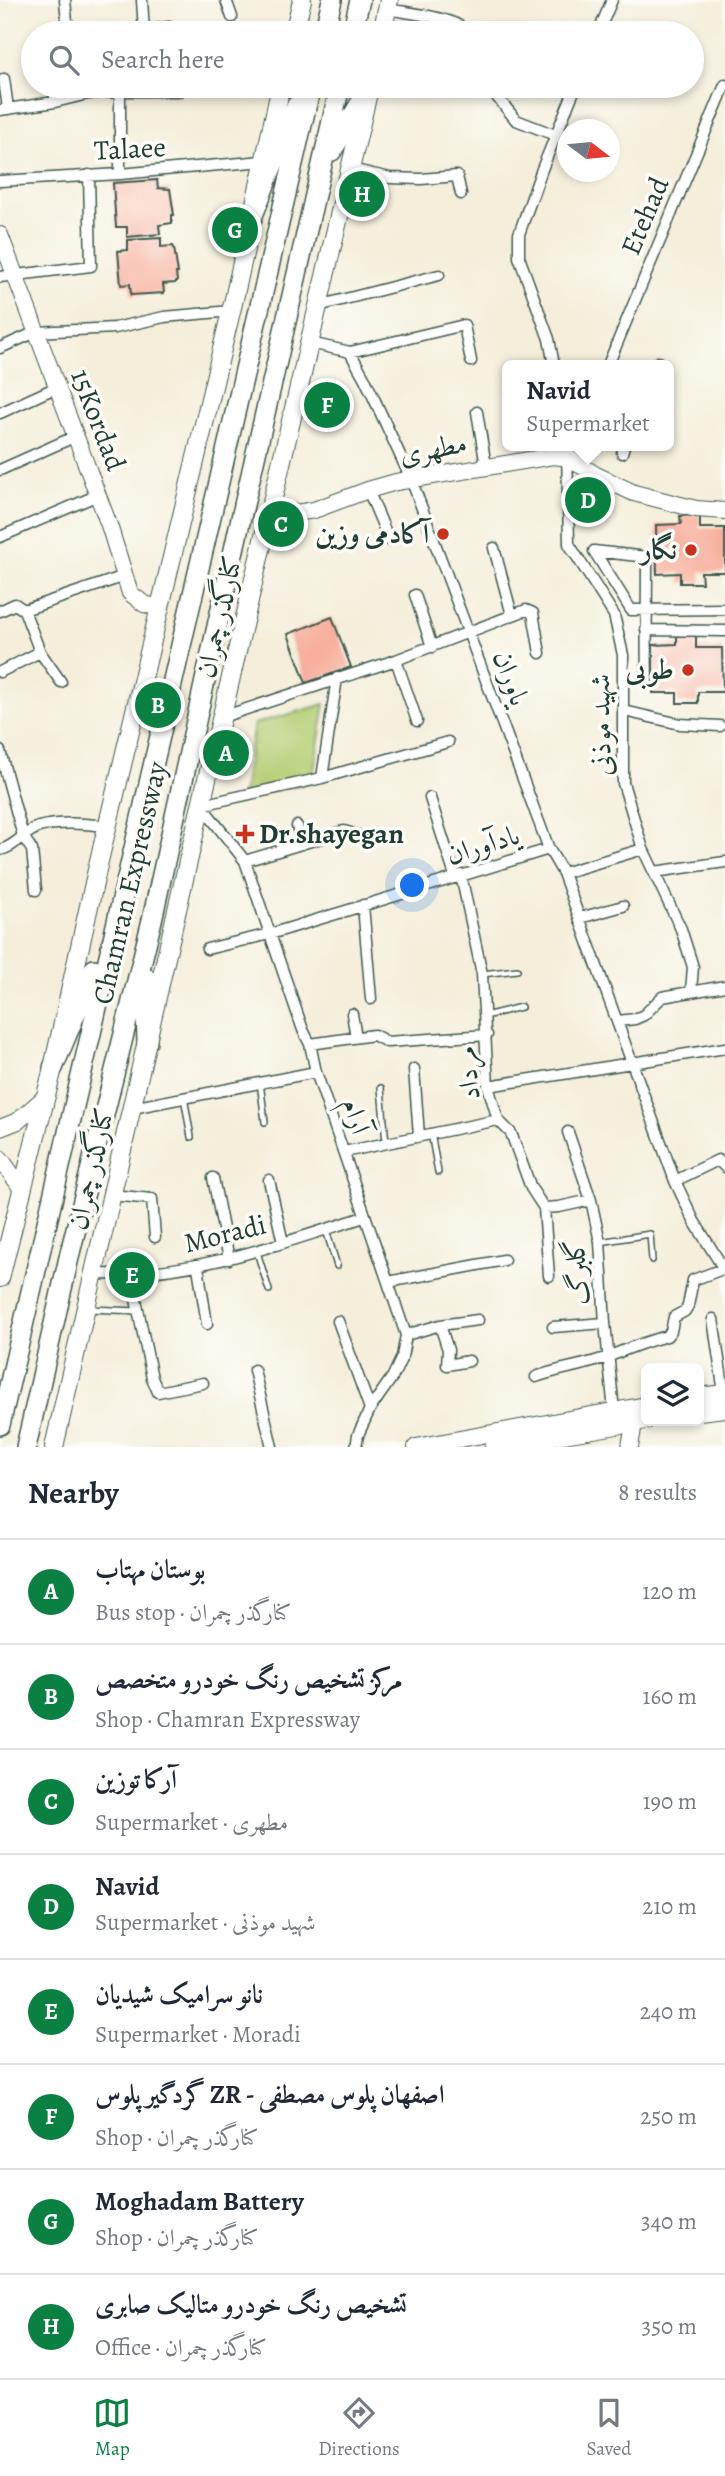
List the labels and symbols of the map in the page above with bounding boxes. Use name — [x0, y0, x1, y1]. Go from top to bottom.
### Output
north arrow — [557, 119, 620, 182]
street label: Talaee — [93, 128, 167, 170]
pin: H — [339, 168, 385, 220]
street label: Etehad — [612, 170, 679, 261]
pin: G — [212, 204, 258, 256]
street label: 15Kordad — [61, 364, 135, 477]
pin: F — [304, 379, 350, 431]
street label: مطهری — [396, 424, 470, 474]
pin: D — [565, 474, 611, 526]
pin: C — [258, 498, 304, 550]
place label: آکادمی وزین — [315, 515, 432, 553]
marker: آکادمی وزین — [435, 526, 451, 542]
place label: نگار — [637, 531, 677, 569]
marker: نگار — [683, 542, 699, 558]
street label: کنارگذر چمران — [186, 552, 251, 682]
street label: یاوران — [484, 645, 539, 712]
place label: طوبی — [625, 651, 674, 690]
marker: طوبی — [680, 662, 696, 678]
street label: شهید موذنی — [581, 674, 621, 776]
pin: B — [135, 679, 181, 731]
pin: A — [203, 727, 249, 779]
street label: Chamran Expressway — [84, 758, 176, 1008]
place label: Dr.shayegan — [259, 815, 404, 853]
street label: یادآوران — [442, 815, 526, 874]
marker: Dr.shayegan — [237, 826, 253, 842]
your location — [395, 868, 429, 902]
street label: مرداد — [446, 1044, 490, 1102]
street label: آرام — [328, 1093, 381, 1143]
street label: کنارگذر چمران — [58, 1104, 123, 1234]
street label: Moradi — [180, 1205, 270, 1263]
street label: گلبرگ — [555, 1237, 599, 1307]
pin: E — [109, 1249, 155, 1301]

